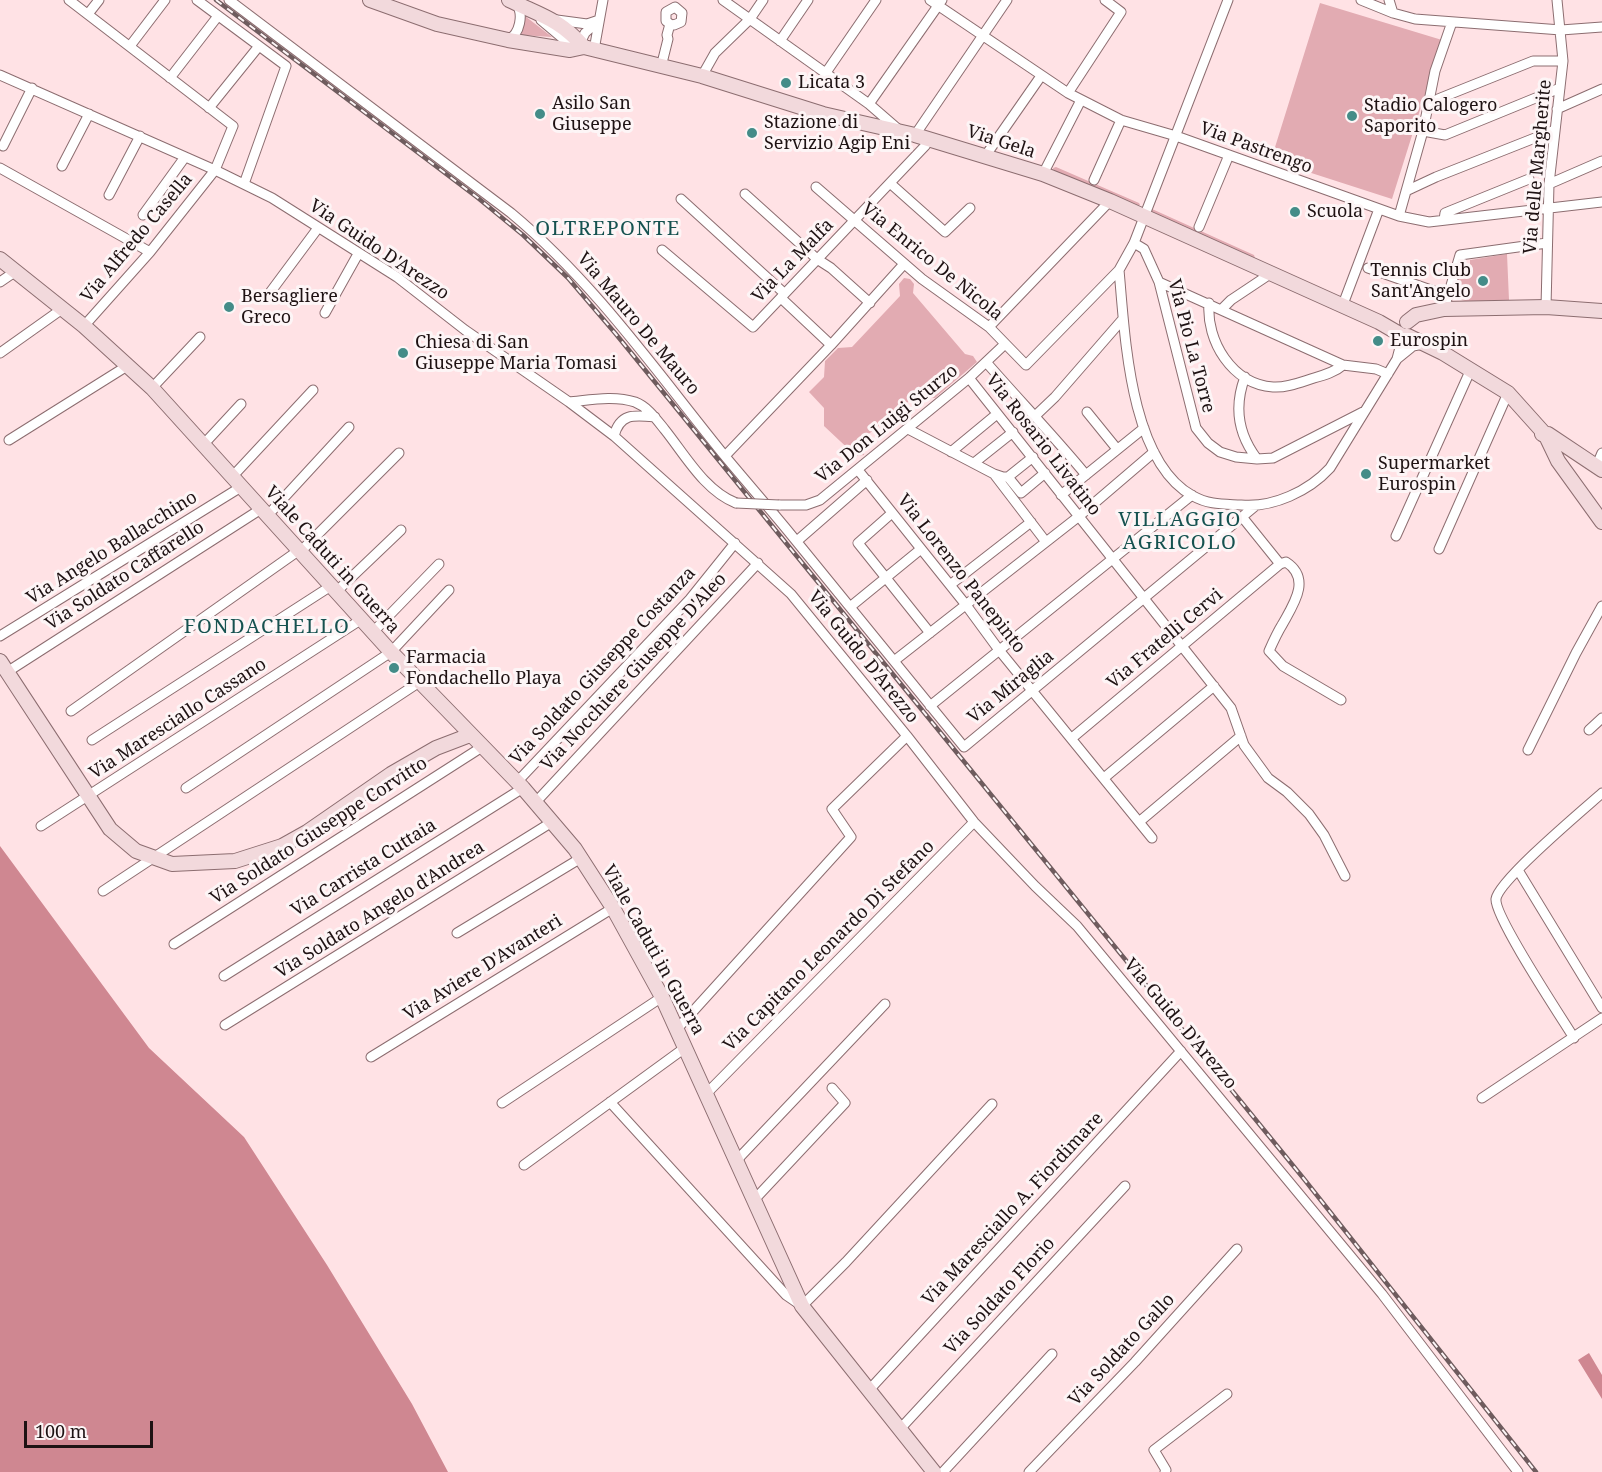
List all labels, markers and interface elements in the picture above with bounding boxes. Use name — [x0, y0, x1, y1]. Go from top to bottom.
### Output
place label: Licata 3 — [798, 72, 865, 94]
marker: Licata 3 — [779, 76, 793, 90]
street label: Via delle Margherite — [1520, 79, 1556, 255]
place label: Asilo San Giuseppe — [552, 93, 632, 136]
place label: Stadio Calogero Saporito — [1364, 95, 1497, 138]
marker: Asilo San Giuseppe — [533, 107, 547, 121]
marker: Stadio Calogero Saporito — [1345, 109, 1359, 123]
place label: Stazione di Servizio Agip Eni — [764, 112, 910, 154]
street label: Via Pastrengo — [1197, 118, 1315, 178]
street label: Via Gela — [964, 121, 1038, 163]
marker: Stazione di Servizio Agip Eni — [745, 126, 759, 140]
street label: Via Alfredo Casella — [77, 169, 197, 307]
street label: Via Guido D'Arezzo — [305, 195, 453, 305]
street label: Via Enrico De Nicola — [857, 198, 1007, 326]
place label: Scuola — [1307, 201, 1363, 223]
marker: Scuola — [1288, 205, 1302, 219]
street label: Via La Malfa — [748, 215, 838, 307]
district label: OLTREPONTE — [535, 217, 681, 241]
street label: Via Mauro De Mauro — [572, 248, 704, 400]
place label: Tennis Club Sant'Angelo — [1370, 260, 1471, 302]
marker: Tennis Club Sant'Angelo — [1476, 274, 1490, 288]
street label: Via Pio La Torre — [1163, 277, 1219, 415]
place label: Bersagliere Greco — [241, 286, 338, 328]
marker: Bersagliere Greco — [222, 300, 236, 314]
place label: Eurospin — [1390, 330, 1468, 352]
place label: Chiesa di San Giuseppe Maria Tomasi — [415, 332, 617, 374]
marker: Eurospin — [1371, 334, 1385, 348]
marker: Chiesa di San Giuseppe Maria Tomasi — [396, 346, 410, 360]
street label: Via Don Luigi Sturzo — [812, 360, 962, 488]
street label: Via Rosario Livatino — [981, 370, 1105, 520]
place label: Supermarket Eurospin — [1378, 453, 1490, 496]
marker: Supermarket Eurospin — [1359, 467, 1373, 481]
street label: Viale Caduti in Guerra — [260, 482, 404, 638]
street label: Via Angelo Ballacchino — [23, 487, 201, 609]
street label: Via Lorenzo Panepinto — [892, 490, 1030, 658]
district label: VILLAGGIO AGRICOLO — [1118, 508, 1242, 555]
street label: Via Soldato Caffarello — [42, 517, 208, 635]
street label: Via Soldato Giuseppe Costanza — [506, 563, 700, 769]
street label: Via Nocchiere Giuseppe D'Aleo — [537, 569, 731, 775]
street label: Via Fratelli Cervi — [1103, 584, 1227, 694]
street label: Via Guido D'Arezzo — [803, 586, 923, 728]
district label: FONDACHELLO — [184, 615, 350, 639]
street label: Via Miraglia — [963, 646, 1059, 728]
place label: Farmacia Fondachello Playa — [406, 647, 562, 690]
street label: Via Maresciallo Cassano — [86, 654, 270, 784]
marker: Farmacia Fondachello Playa — [387, 661, 401, 675]
street label: Via Soldato Giuseppe Corvitto — [206, 753, 432, 909]
street label: Via Carrista Cuttaia — [287, 815, 441, 921]
street label: Via Capitano Leonardo Di Stefano — [719, 836, 939, 1056]
street label: Via Soldato Angelo d'Andrea — [271, 837, 489, 983]
street label: Viale Caduti in Guerra — [597, 861, 709, 1039]
street label: Via Aviere D'Avanteri — [400, 910, 566, 1026]
street label: Via Guido D'Arezzo — [1119, 954, 1241, 1094]
street label: Via Maresciallo A. Fiordimare — [918, 1108, 1108, 1310]
street label: Via Soldato Florio — [940, 1233, 1060, 1359]
street label: Via Soldato Gallo — [1064, 1289, 1180, 1411]
scale bar — [27, 1409, 156, 1447]
text: 100 m — [35, 1419, 87, 1443]

